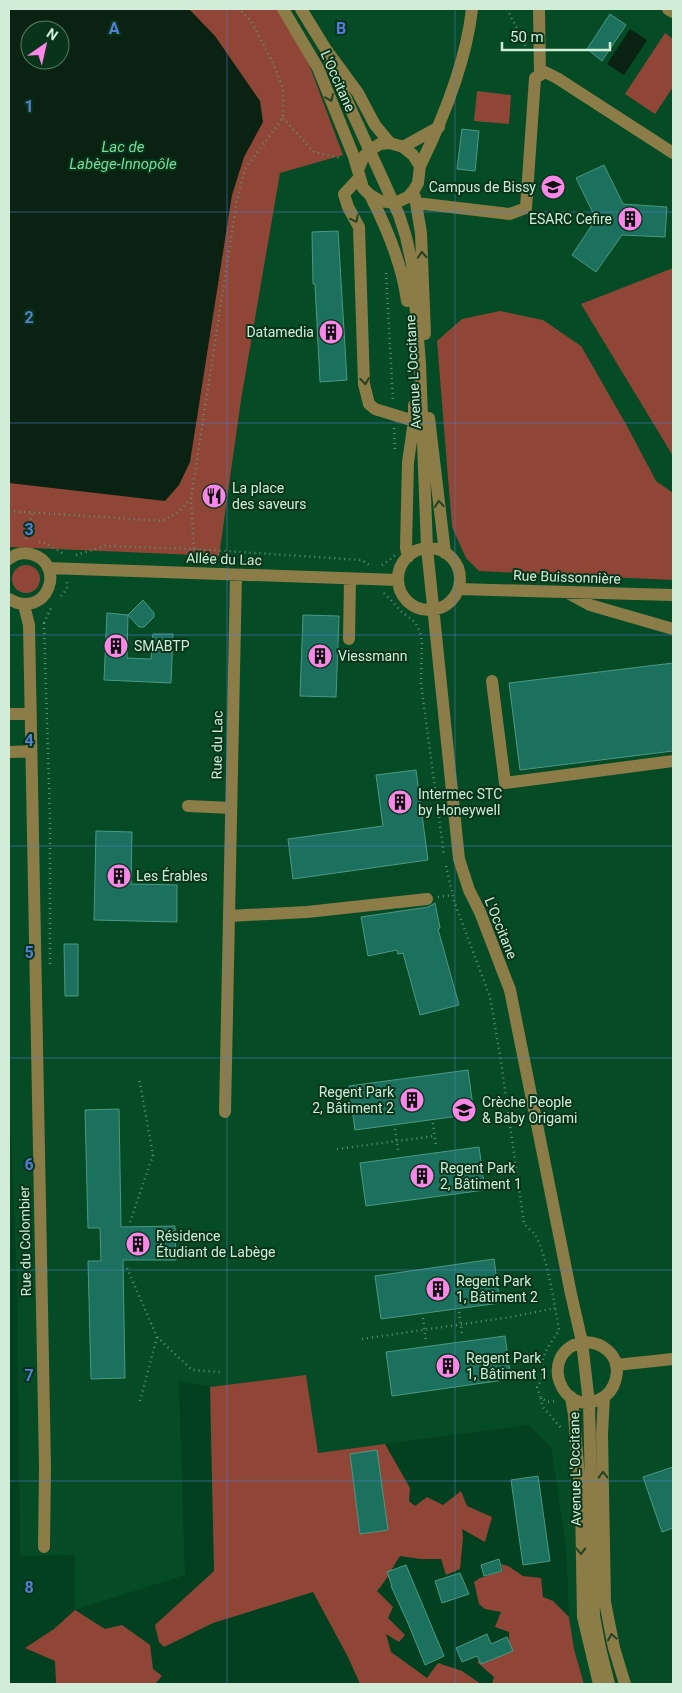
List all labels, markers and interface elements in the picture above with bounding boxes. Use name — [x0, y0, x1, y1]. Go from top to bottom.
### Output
text: A — [109, 19, 120, 38]
text: B — [336, 19, 346, 38]
north arrow — [20, 20, 70, 70]
scale bar — [502, 20, 610, 52]
text: N — [44, 25, 61, 44]
text: 50 m — [510, 28, 544, 46]
street label: L'Occitane — [317, 48, 359, 114]
one-way arrow — [324, 93, 334, 102]
text: 1 — [24, 97, 34, 116]
water label: Lac de Labège-Innopôle — [69, 138, 177, 173]
school or university icon: Campus de Bissy — [540, 174, 566, 200]
place label: Campus de Bissy — [429, 179, 536, 195]
building icon: ESARC Cefire — [617, 206, 643, 232]
place label: ESARC Cefire — [529, 211, 612, 227]
one-way arrow — [348, 214, 359, 223]
one-way arrow — [417, 251, 427, 258]
text: 2 — [24, 308, 34, 327]
street label: Avenue L'Occitane — [402, 315, 424, 429]
building icon: Datamedia — [318, 319, 344, 345]
place label: Datamedia — [246, 324, 314, 340]
one-way arrow — [359, 377, 370, 385]
place label: La place des saveurs — [232, 480, 307, 512]
restaurant icon: La place des saveurs — [201, 483, 227, 509]
one-way arrow — [434, 500, 445, 508]
text: 3 — [24, 520, 34, 539]
street label: Allée du Lac — [186, 550, 262, 568]
street label: Rue Buissonnière — [513, 567, 621, 587]
building icon: SMABTP — [103, 633, 129, 659]
place label: SMABTP — [134, 638, 190, 654]
building icon: Viessmann — [307, 643, 333, 669]
place label: Viessmann — [338, 648, 408, 664]
street label: Rue du Lac — [208, 710, 226, 780]
text: 4 — [24, 731, 34, 750]
place label: Intermec STC by Honeywell — [418, 786, 502, 818]
building icon: Intermec STC by Honeywell — [387, 789, 413, 815]
building icon: Les Érables — [106, 863, 132, 889]
place label: Les Érables — [136, 867, 208, 884]
street label: L'Occitane — [481, 895, 521, 961]
text: 5 — [24, 943, 34, 962]
place label: Regent Park 2, Bâtiment 2 — [312, 1084, 395, 1116]
building icon: Regent Park 2, Bâtiment 2 — [399, 1087, 425, 1113]
place label: Crèche People & Baby Origami — [482, 1094, 577, 1126]
school or university icon: Crèche People & Baby Origami — [451, 1097, 477, 1123]
text: 6 — [24, 1155, 34, 1174]
place label: Regent Park 2, Bâtiment 1 — [440, 1160, 522, 1192]
building icon: Regent Park 2, Bâtiment 1 — [409, 1163, 435, 1189]
street label: Rue du Colombier — [16, 1185, 34, 1296]
place label: Résidence Étudiant de Labège — [156, 1228, 275, 1260]
building icon: Résidence Étudiant de Labège — [125, 1231, 151, 1257]
place label: Regent Park 1, Bâtiment 2 — [456, 1273, 538, 1305]
building icon: Regent Park 1, Bâtiment 2 — [425, 1276, 451, 1302]
place label: Regent Park 1, Bâtiment 1 — [466, 1350, 548, 1382]
building icon: Regent Park 1, Bâtiment 1 — [435, 1353, 461, 1379]
text: 7 — [24, 1366, 34, 1385]
street label: Avenue L'Occitane — [566, 1412, 584, 1526]
one-way arrow — [597, 1471, 608, 1479]
one-way arrow — [576, 1547, 586, 1555]
text: 8 — [24, 1578, 34, 1597]
one-way arrow — [607, 1633, 617, 1642]

